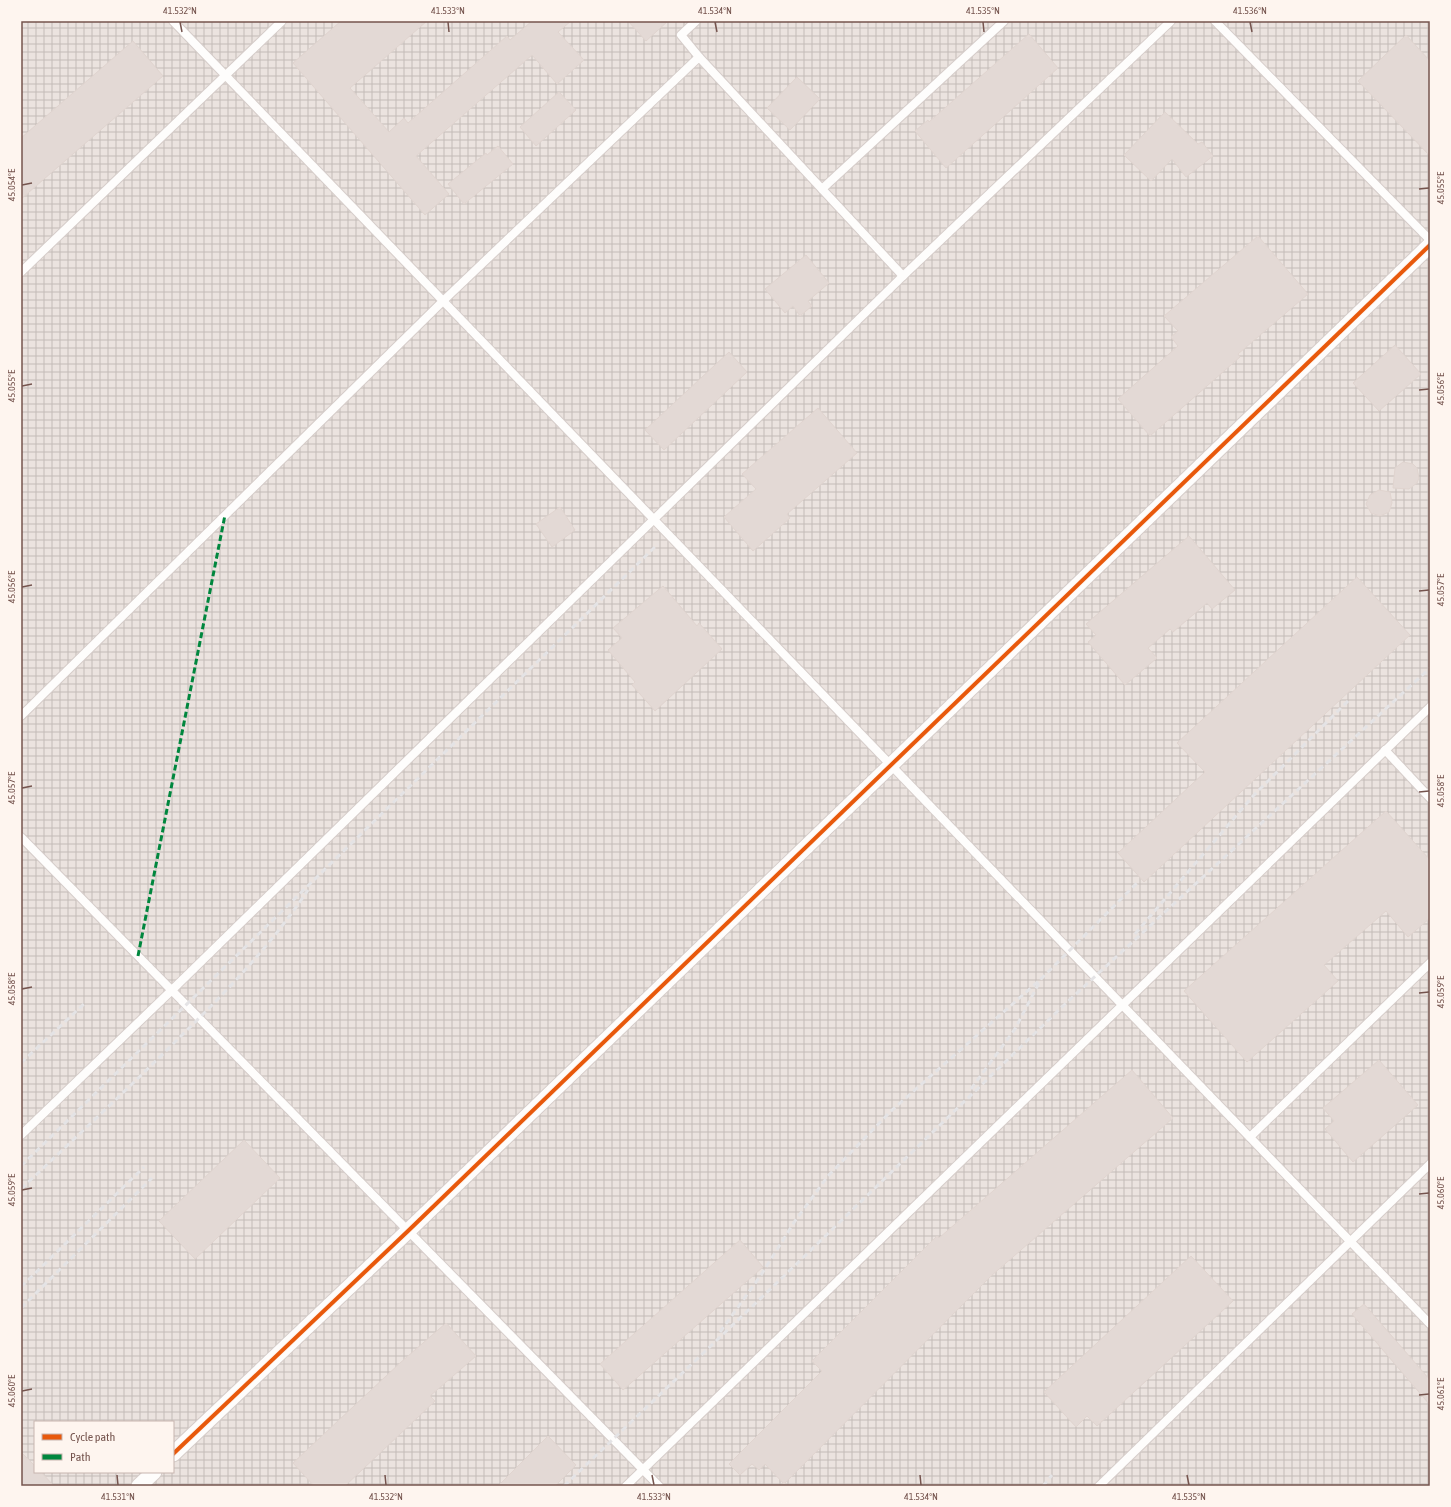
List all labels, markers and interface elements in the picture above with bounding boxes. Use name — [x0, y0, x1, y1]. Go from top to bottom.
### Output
text: 41.532°N — [163, 5, 197, 16]
text: 41.533°N — [431, 5, 465, 16]
text: 41.534°N — [698, 5, 732, 16]
text: 41.535°N — [966, 5, 1000, 16]
text: 41.536°N — [1233, 5, 1267, 16]
text: 45.054°E — [6, 168, 17, 201]
text: 45.055°E — [1435, 171, 1446, 204]
text: 45.055°E — [6, 369, 17, 402]
text: 45.056°E — [1435, 372, 1446, 405]
text: 45.056°E — [6, 570, 17, 603]
text: 45.057°E — [1435, 573, 1446, 606]
text: 45.057°E — [6, 771, 17, 804]
text: 45.058°E — [1435, 774, 1446, 807]
text: 45.058°E — [6, 972, 17, 1005]
text: 45.059°E — [1435, 975, 1446, 1008]
text: 45.059°E — [6, 1173, 17, 1206]
text: 45.060°E — [1435, 1176, 1446, 1209]
text: 45.060°E — [6, 1374, 17, 1407]
text: 45.061°E — [1435, 1377, 1446, 1410]
legend — [34, 1421, 174, 1473]
text: Cycle path — [70, 1430, 115, 1444]
text: Path — [70, 1450, 91, 1464]
text: 41.531°N — [101, 1491, 135, 1502]
text: 41.532°N — [369, 1491, 403, 1502]
text: 41.533°N — [637, 1491, 671, 1502]
text: 41.534°N — [904, 1491, 938, 1502]
text: 41.535°N — [1172, 1491, 1206, 1502]

